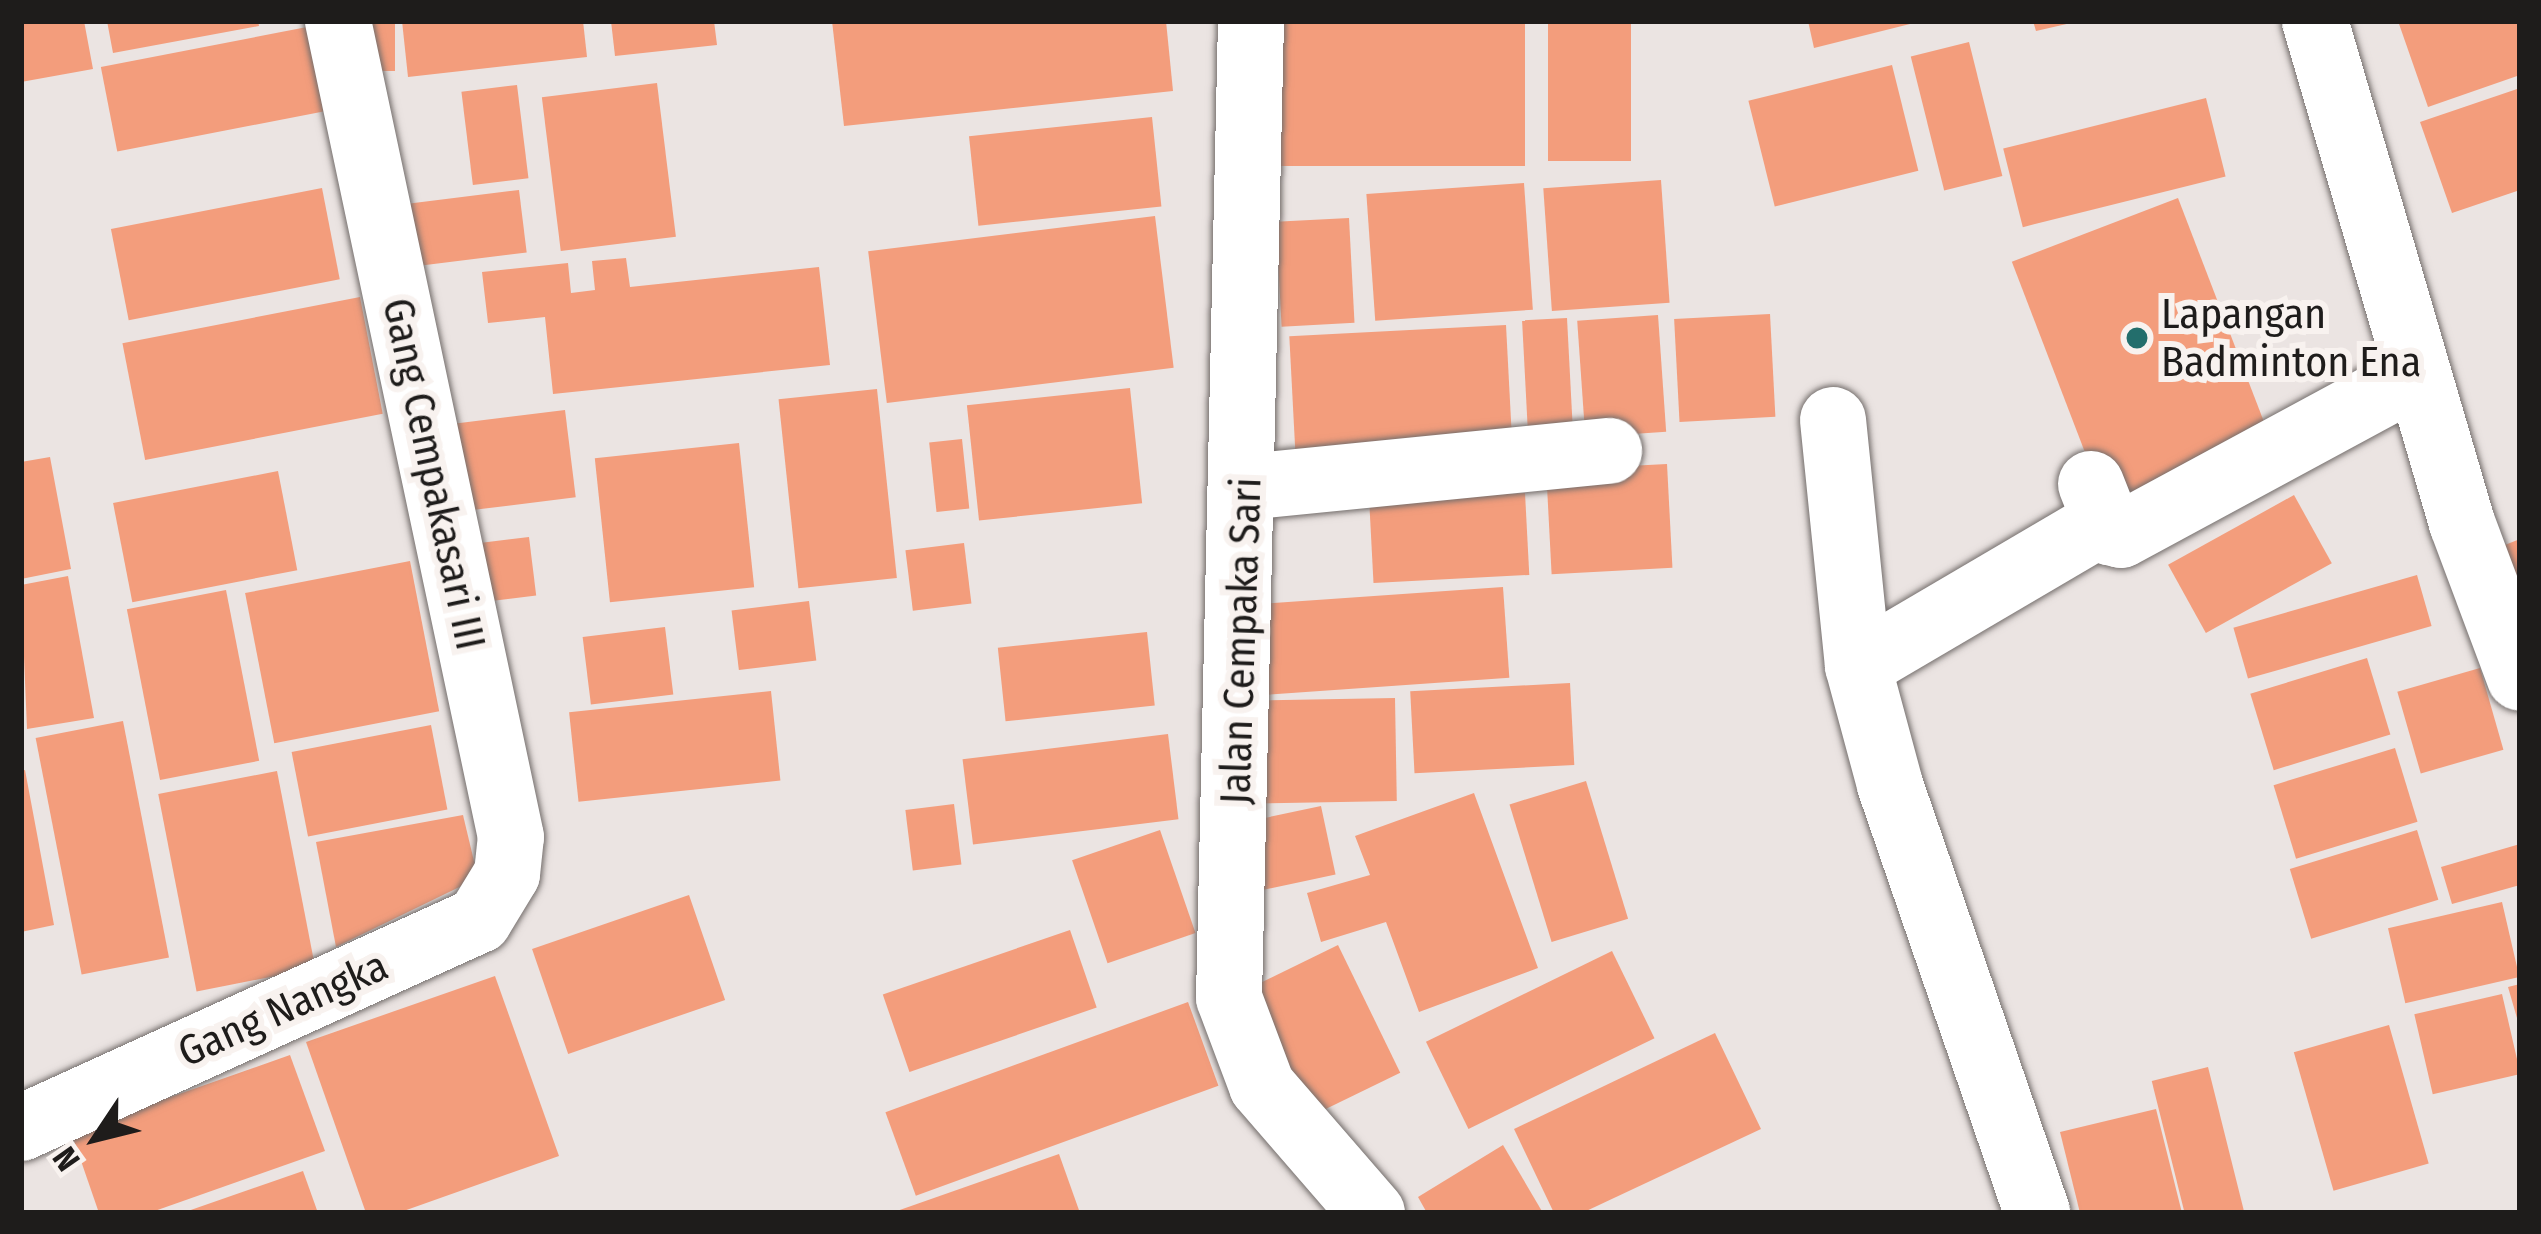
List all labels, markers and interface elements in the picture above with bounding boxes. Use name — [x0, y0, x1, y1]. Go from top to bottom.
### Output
place label: Lapangan Badminton Ena — [2161, 289, 2421, 388]
street label: Gang Cempakasari III — [372, 294, 496, 654]
marker: Lapangan Badminton Ena — [2124, 325, 2150, 351]
street label: Jalan Cempaka Sari — [1210, 477, 1272, 805]
street label: Gang Nangka — [170, 940, 396, 1078]
north arrow — [36, 1078, 156, 1198]
text: N — [44, 1139, 89, 1178]

